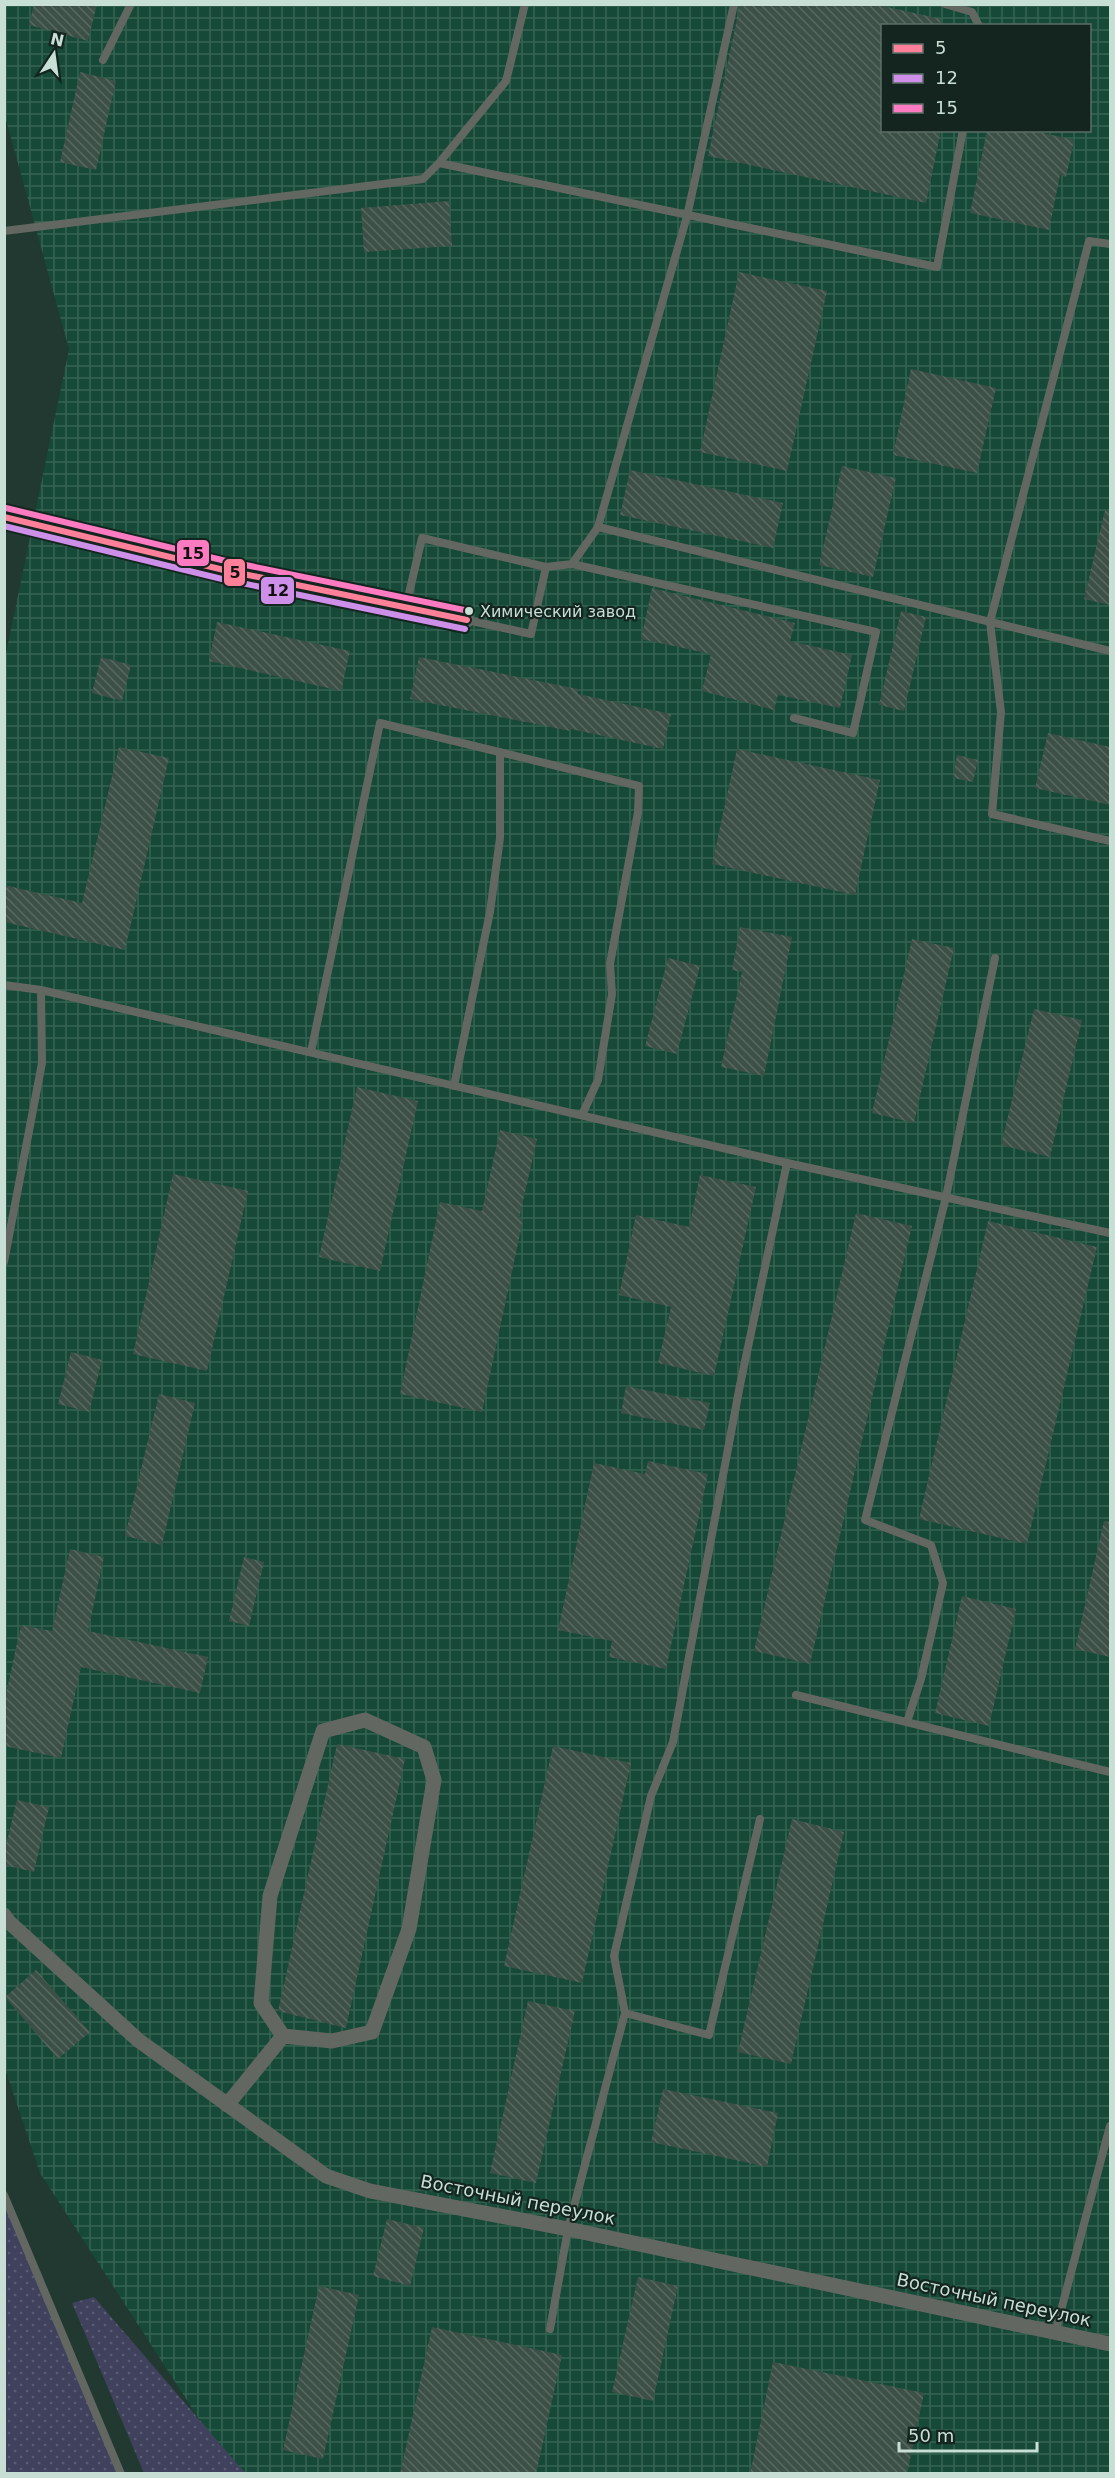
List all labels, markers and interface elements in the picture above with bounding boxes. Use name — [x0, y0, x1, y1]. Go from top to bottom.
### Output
north arrow — [24, 24, 84, 84]
legend — [881, 24, 1091, 132]
text: N — [49, 29, 66, 51]
text: 5 — [935, 37, 946, 58]
text: 12 — [935, 67, 958, 88]
text: 15 — [935, 97, 958, 118]
line badge: 15 — [176, 539, 210, 567]
text: 15 — [182, 544, 204, 563]
line badge: 5 — [223, 558, 246, 587]
text: 5 — [229, 563, 241, 582]
line badge: 12 — [260, 576, 295, 605]
text: 12 — [267, 581, 289, 600]
place label: Химический завод — [480, 602, 636, 621]
marker: Химический завод — [463, 605, 475, 617]
street label: Восточный переулок — [419, 2170, 617, 2229]
street label: Восточный переулок — [895, 2269, 1093, 2330]
scale bar — [899, 2415, 1037, 2453]
text: 50 m — [908, 2425, 954, 2446]

